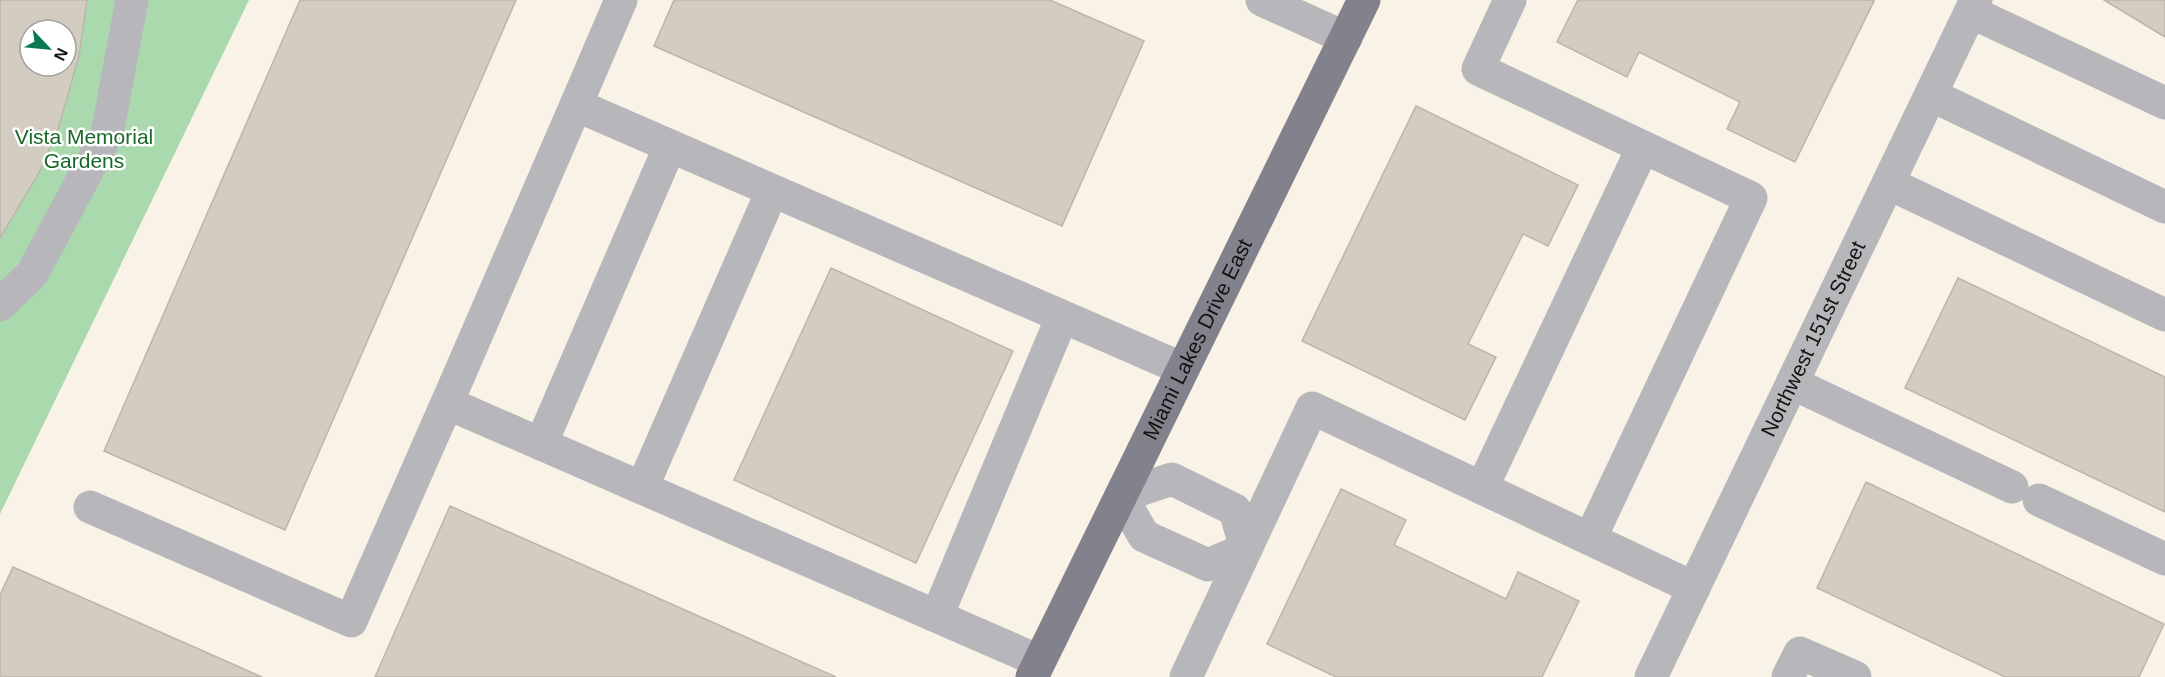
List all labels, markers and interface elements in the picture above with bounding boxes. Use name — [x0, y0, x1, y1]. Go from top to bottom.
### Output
north arrow — [18, 18, 78, 78]
text: N — [51, 45, 71, 63]
park label: Vista Memorial Gardens — [15, 125, 153, 172]
street label: Miami Lakes Drive East — [1138, 235, 1256, 443]
street label: Northwest 151st Street — [1756, 237, 1870, 440]

